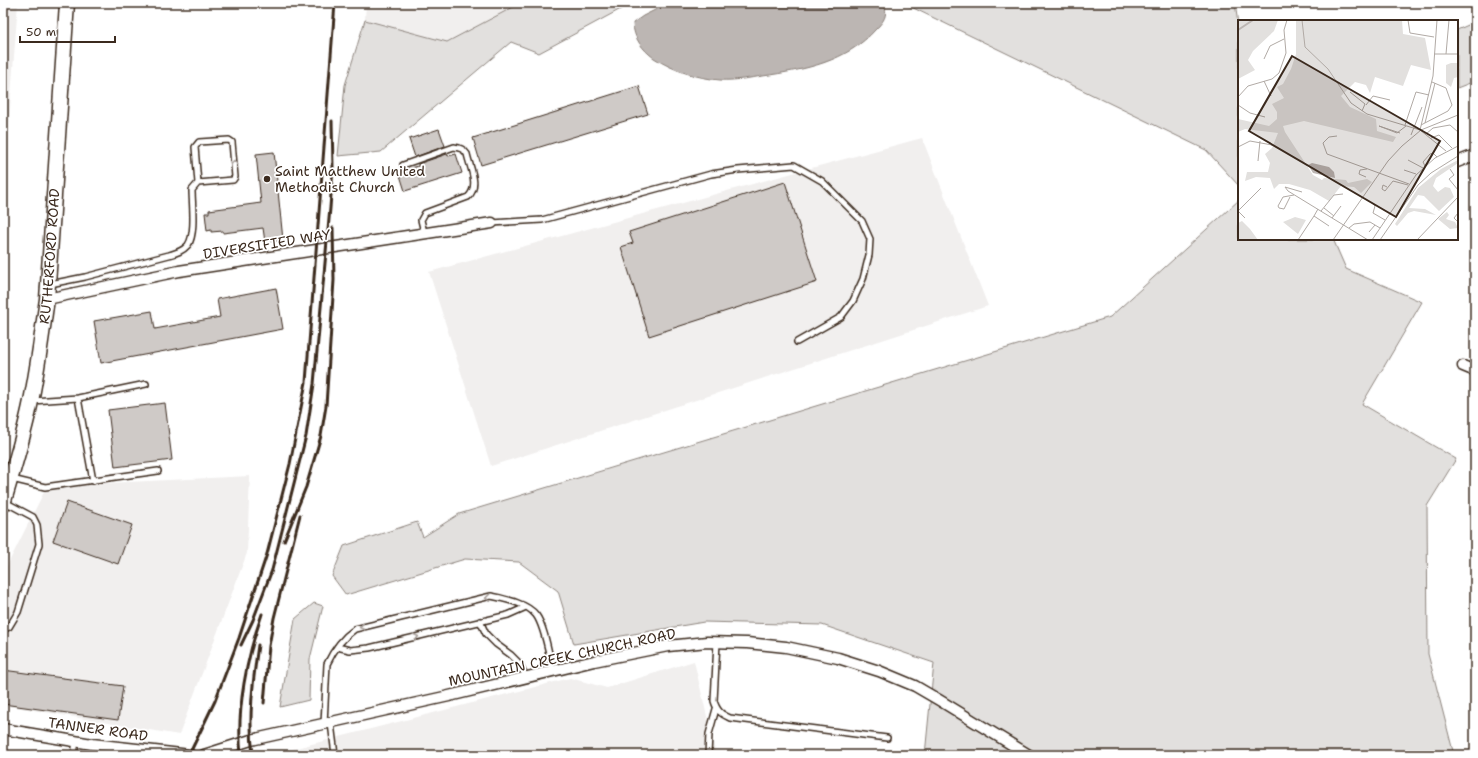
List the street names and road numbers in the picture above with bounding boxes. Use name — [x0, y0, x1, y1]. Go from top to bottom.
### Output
street label: RUTHERFORD ROAD — [35, 188, 63, 325]
street label: DIVERSIFIED WAY — [202, 225, 333, 263]
street label: MOUNTAIN CREEK CHURCH ROAD — [447, 624, 677, 690]
street label: TANNER ROAD — [47, 713, 149, 745]

